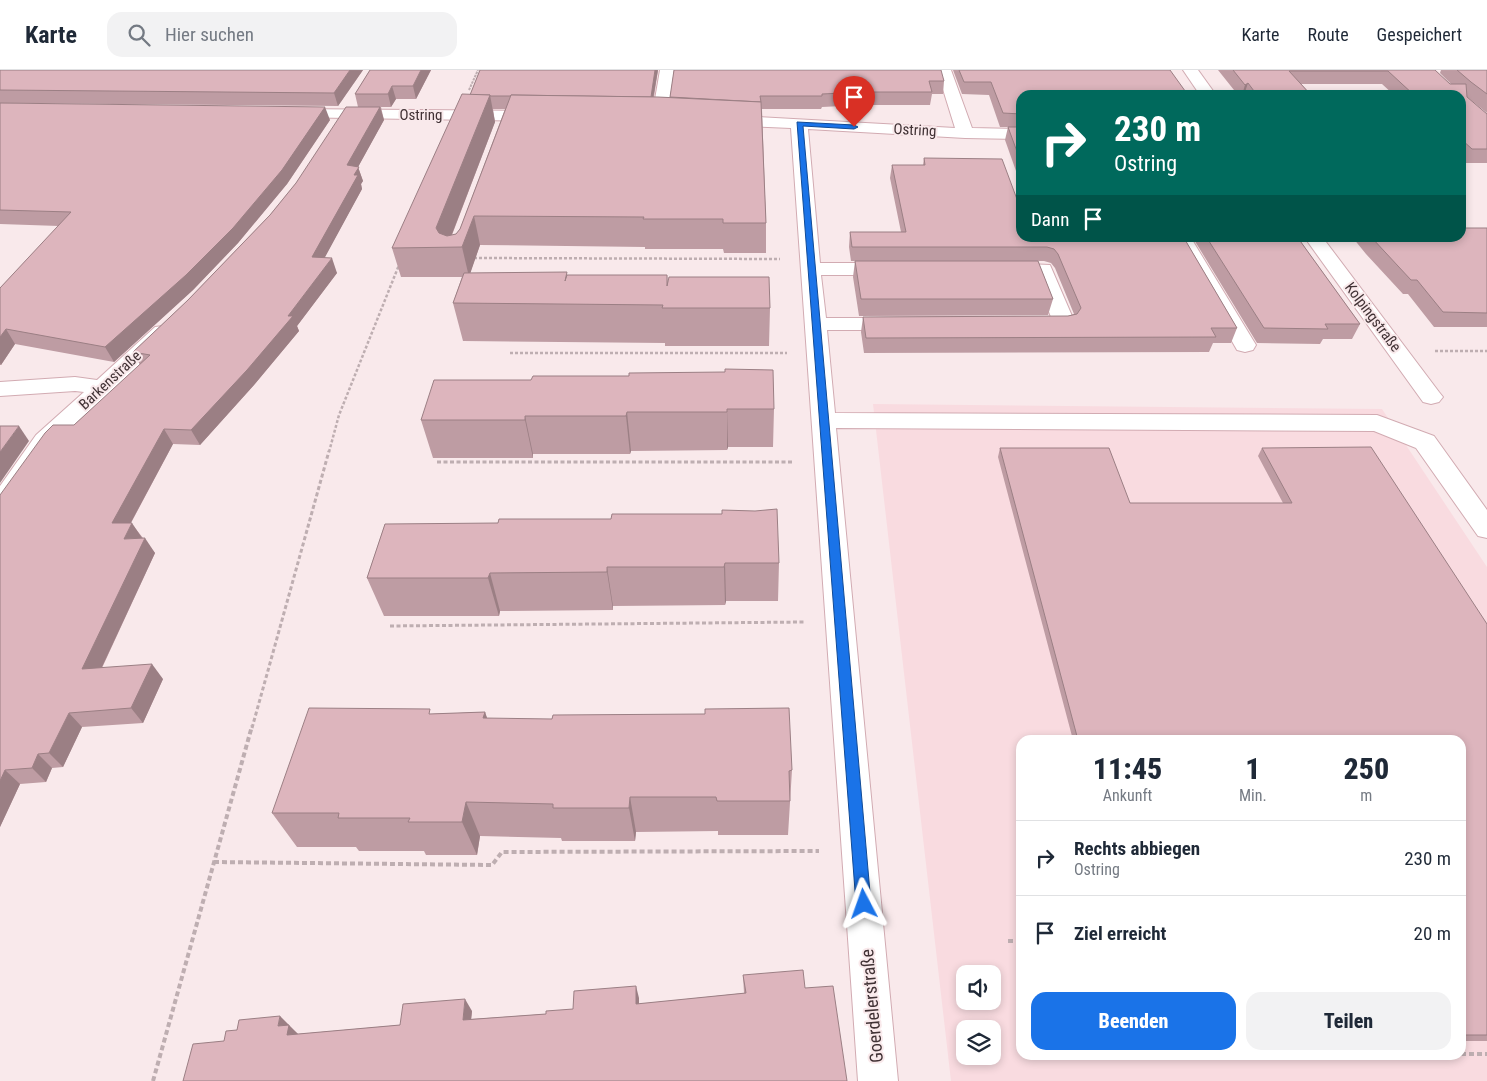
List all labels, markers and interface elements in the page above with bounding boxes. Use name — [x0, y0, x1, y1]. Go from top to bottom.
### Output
search box — [107, 12, 457, 57]
text: Karte — [25, 21, 77, 49]
icon: search — [125, 21, 153, 49]
text: Hier suchen — [165, 23, 254, 46]
text: Karte — [1241, 24, 1280, 45]
text: Route — [1308, 24, 1349, 45]
text: Gespeichert — [1377, 24, 1462, 45]
pin — [833, 76, 875, 127]
icon: arrive — [840, 83, 868, 111]
street label: Ostring — [400, 106, 442, 124]
text: 230 m — [1114, 109, 1201, 150]
icon: right — [1031, 110, 1096, 175]
street label: Ostring — [893, 120, 937, 140]
text: Ostring — [1114, 151, 1177, 176]
icon: arrive — [1079, 205, 1107, 233]
text: Dann — [1031, 208, 1069, 231]
street label: Kolpingstraße — [1341, 279, 1405, 355]
street label: Barkenstraße — [75, 347, 145, 413]
text: 11:45 — [1093, 751, 1162, 786]
text: 1 — [1245, 751, 1260, 786]
text: 250 — [1343, 751, 1389, 786]
text: Ankunft — [1103, 786, 1152, 805]
text: Min. — [1239, 786, 1267, 805]
text: m — [1360, 786, 1372, 805]
text: Rechts abbiegen — [1074, 837, 1200, 860]
icon: right — [1031, 844, 1059, 872]
text: 230 m — [1404, 847, 1451, 870]
text: Ostring — [1074, 860, 1120, 879]
position arrow — [837, 877, 889, 929]
icon: arrive — [1031, 919, 1059, 947]
text: Ziel erreicht — [1074, 922, 1166, 945]
text: 20 m — [1414, 922, 1451, 945]
street label: Goerdelerstraße — [856, 948, 887, 1064]
map controls — [956, 965, 1001, 1065]
button: sound — [956, 965, 1001, 1010]
button: Beenden — [1031, 992, 1236, 1050]
button: Teilen — [1246, 992, 1451, 1050]
button: layers — [956, 1020, 1001, 1065]

